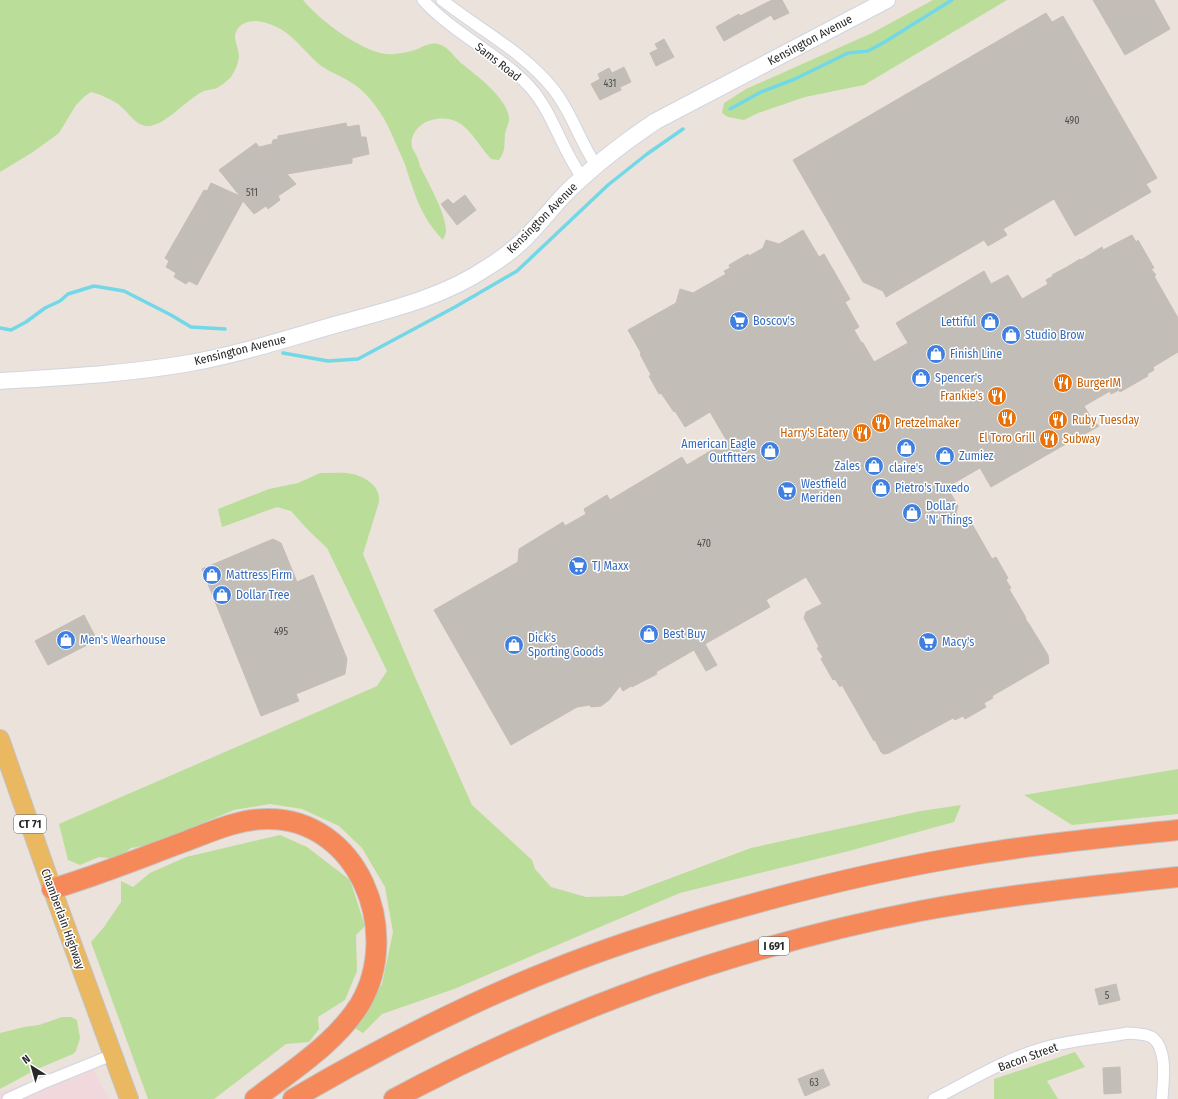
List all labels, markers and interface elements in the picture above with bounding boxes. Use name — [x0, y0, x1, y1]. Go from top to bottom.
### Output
street label: Kensington Avenue — [765, 12, 855, 68]
street label: Sams Road — [472, 40, 524, 84]
house number: 431 — [604, 78, 616, 90]
house number: 490 — [1065, 115, 1079, 127]
street label: Kensington Avenue — [504, 180, 580, 256]
house number: 511 — [246, 187, 258, 199]
supermarket icon: Boscov's — [728, 310, 750, 332]
shop icon: Lettiful — [979, 311, 1001, 333]
place label: Boscov's — [753, 314, 795, 328]
place label: Lettiful — [941, 315, 976, 329]
shop icon: Studio Brow — [1000, 324, 1022, 346]
place label: Studio Brow — [1025, 328, 1084, 342]
street label: Kensington Avenue — [193, 332, 287, 368]
shop icon: Finish Line — [925, 343, 947, 365]
place label: Finish Line — [950, 347, 1002, 361]
shop icon: Spencer's — [910, 367, 932, 389]
place label: Spencer's — [935, 371, 982, 385]
restaurant icon: BurgerIM — [1052, 372, 1074, 394]
place label: BurgerIM — [1077, 376, 1121, 390]
restaurant icon: Frankie's — [986, 385, 1008, 407]
place label: Frankie's — [940, 389, 983, 403]
restaurant icon: El Toro Grill — [996, 407, 1018, 429]
restaurant icon: Ruby Tuesday — [1047, 409, 1069, 431]
restaurant icon: Pretzelmaker — [870, 412, 892, 434]
place label: Ruby Tuesday — [1072, 413, 1140, 427]
place label: Pretzelmaker — [895, 416, 960, 430]
restaurant icon: Harry's Eatery — [851, 422, 873, 444]
place label: Harry's Eatery — [780, 426, 849, 440]
restaurant icon: Subway — [1038, 428, 1060, 450]
place label: El Toro Grill — [979, 431, 1035, 445]
place label: Subway — [1063, 432, 1101, 446]
place label: American Eagle Outfitters — [681, 437, 756, 465]
shop icon: claire's — [895, 437, 917, 459]
shop icon: American Eagle Outfitters — [759, 440, 781, 462]
shop icon: Zumiez — [934, 445, 956, 467]
place label: Zumiez — [959, 449, 994, 463]
shop icon: Zales — [863, 455, 885, 477]
place label: Zales — [835, 459, 860, 473]
place label: claire's — [889, 461, 923, 475]
place label: Westfield Meriden — [801, 477, 847, 505]
shop icon: Pietro's Tuxedo — [870, 477, 892, 499]
supermarket icon: Westfield Meriden — [776, 480, 798, 502]
place label: Pietro's Tuxedo — [895, 481, 970, 495]
place label: Dollar 'N' Things — [926, 499, 973, 527]
shop icon: Dollar 'N' Things — [901, 502, 923, 524]
house number: 470 — [697, 538, 711, 550]
supermarket icon: TJ Maxx — [567, 555, 589, 577]
place label: TJ Maxx — [592, 559, 629, 573]
shop icon: Mattress Firm — [201, 564, 223, 586]
place label: Mattress Firm — [226, 568, 292, 582]
shop icon: Dollar Tree — [211, 584, 233, 606]
place label: Dollar Tree — [236, 588, 289, 602]
shop icon: Best Buy — [638, 623, 660, 645]
house number: 495 — [274, 626, 288, 638]
place label: Best Buy — [663, 627, 706, 641]
shop icon: Men's Wearhouse — [55, 629, 77, 651]
place label: Dick's Sporting Goods — [528, 631, 604, 659]
supermarket icon: Macy's — [917, 631, 939, 653]
place label: Men's Wearhouse — [80, 633, 166, 647]
shop icon: Dick's Sporting Goods — [503, 634, 525, 656]
place label: Macy's — [942, 635, 974, 649]
road number: CT 71 — [14, 815, 46, 833]
street label: Chamberlain Highway — [38, 867, 88, 972]
road number: I 691 — [759, 937, 789, 955]
house number: 5 — [1105, 990, 1110, 1002]
street label: Bacon Street — [996, 1040, 1060, 1074]
north arrow — [12, 1047, 52, 1087]
text: N — [20, 1052, 33, 1067]
house number: 63 — [809, 1077, 819, 1089]

